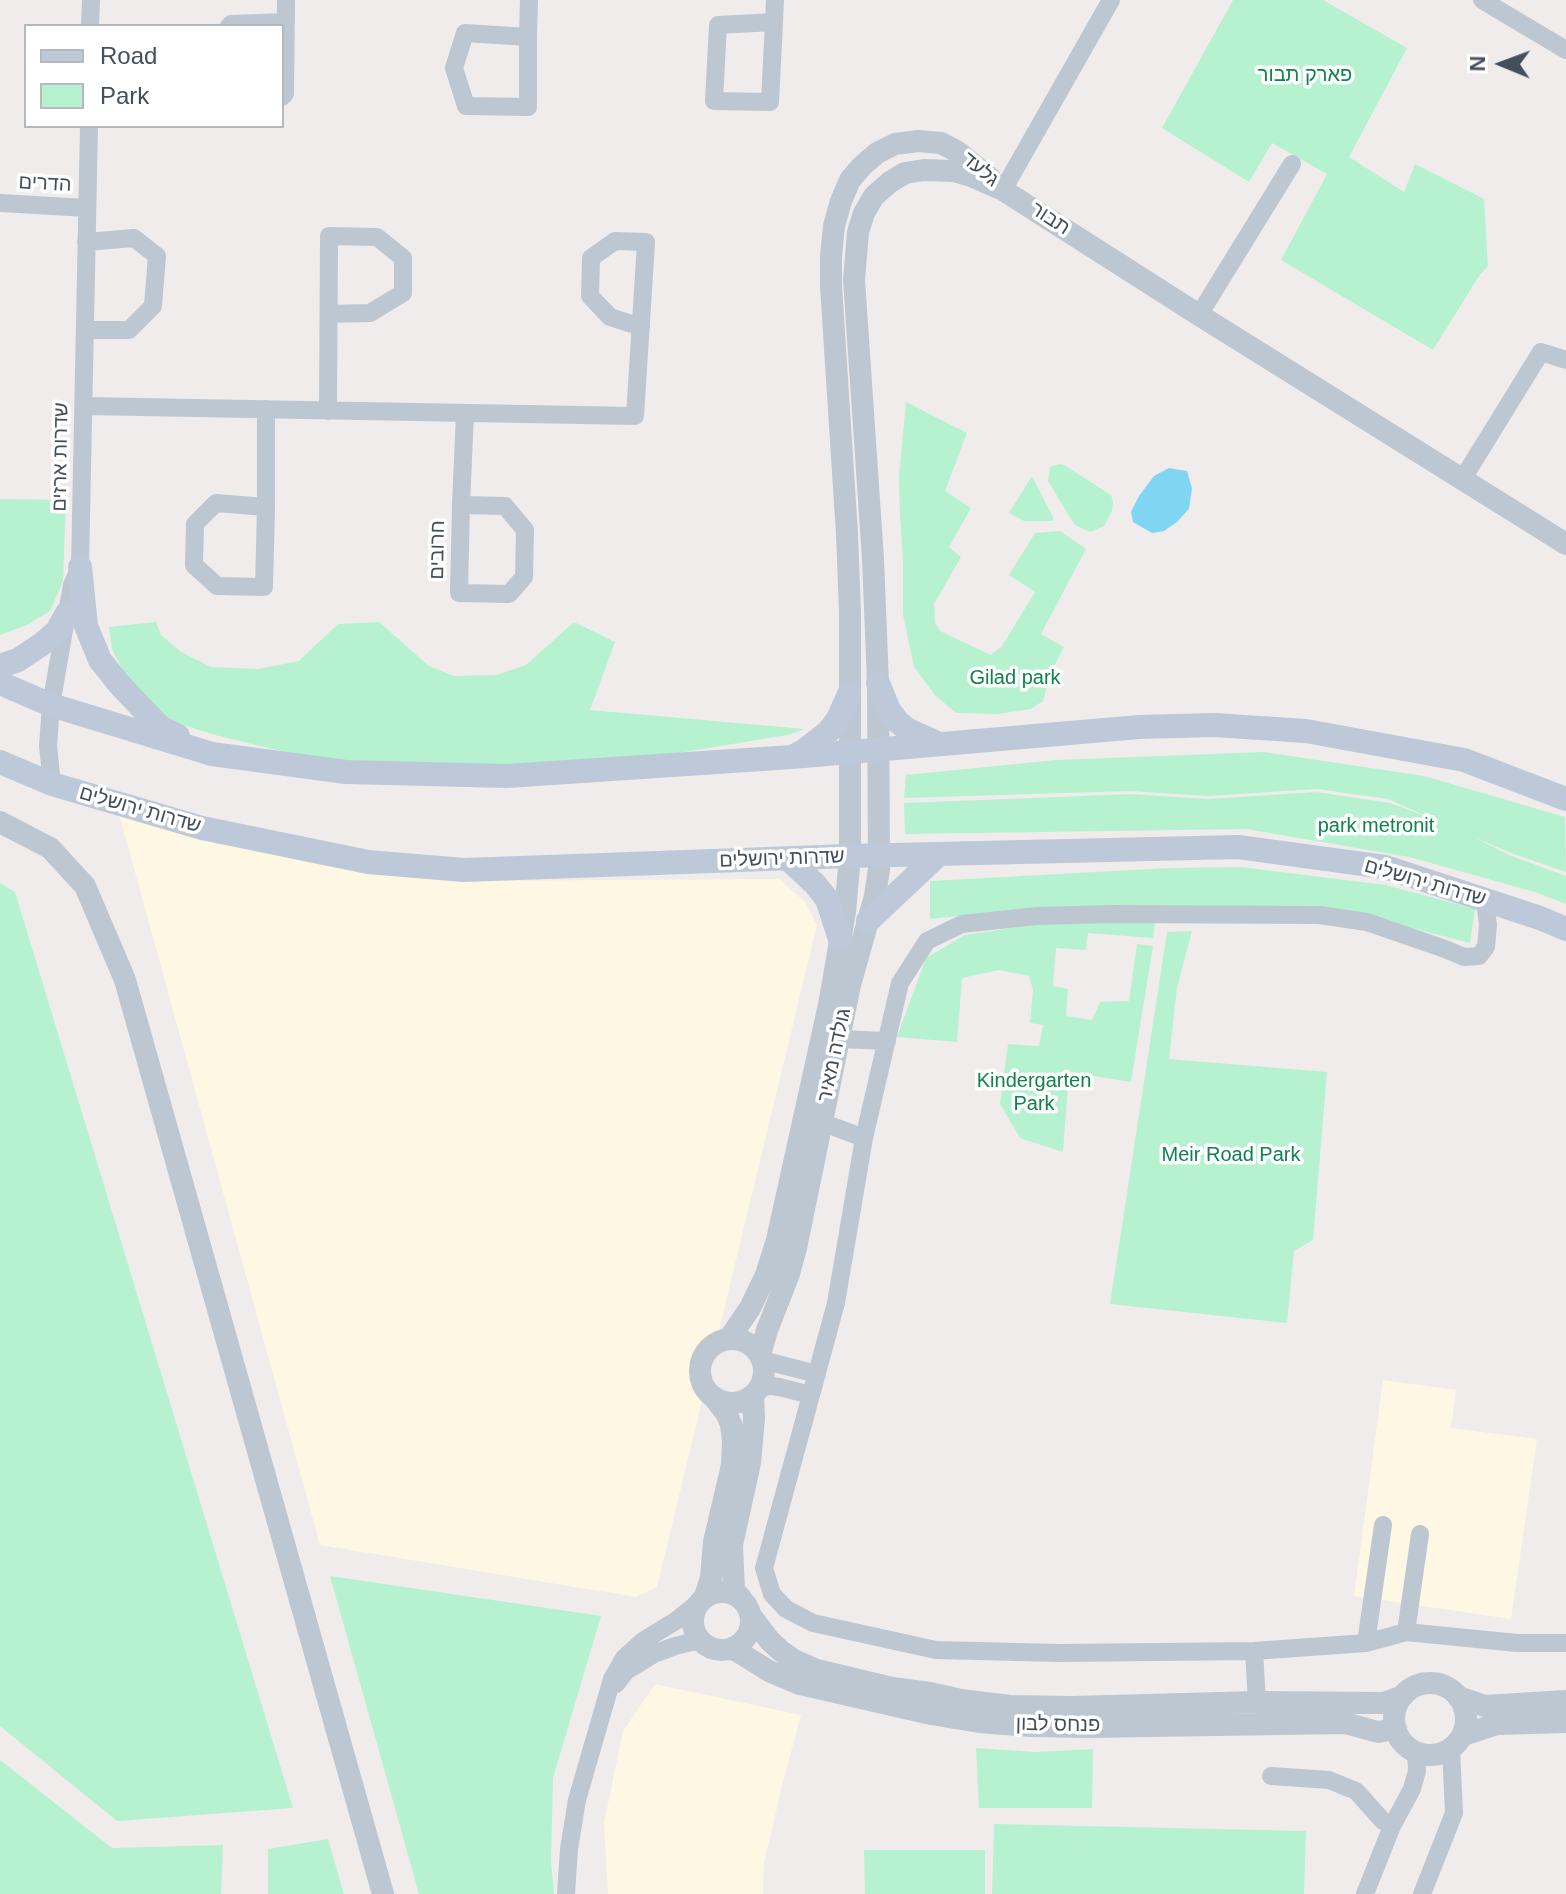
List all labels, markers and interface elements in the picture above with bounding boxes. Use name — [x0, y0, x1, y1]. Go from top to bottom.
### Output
legend — [24, 24, 284, 128]
north arrow — [1462, 24, 1542, 104]
text: Road — [100, 42, 157, 69]
text: N — [1465, 55, 1490, 72]
park label: פארק תבור — [1258, 63, 1352, 87]
text: Park — [100, 82, 149, 109]
street label: גלעד — [957, 148, 1003, 192]
street label: הדרים — [18, 171, 72, 197]
street label: תבור — [1026, 198, 1074, 240]
street label: שדרות ארזים — [48, 402, 74, 512]
street label: חרובים — [425, 520, 451, 580]
park label: Gilad park — [969, 666, 1061, 690]
street label: שדרות ירושלים — [76, 781, 204, 839]
park label: park metronit — [1318, 814, 1434, 838]
street label: שדרות ירושלים — [719, 845, 845, 873]
street label: שדרות ירושלים — [1361, 854, 1489, 912]
street label: גולדה מאיר — [813, 1006, 857, 1104]
park label: Kindergarten Park — [977, 1069, 1091, 1116]
park label: Meir Road Park — [1162, 1143, 1300, 1167]
street label: פנחס לבון — [1016, 1712, 1100, 1738]

